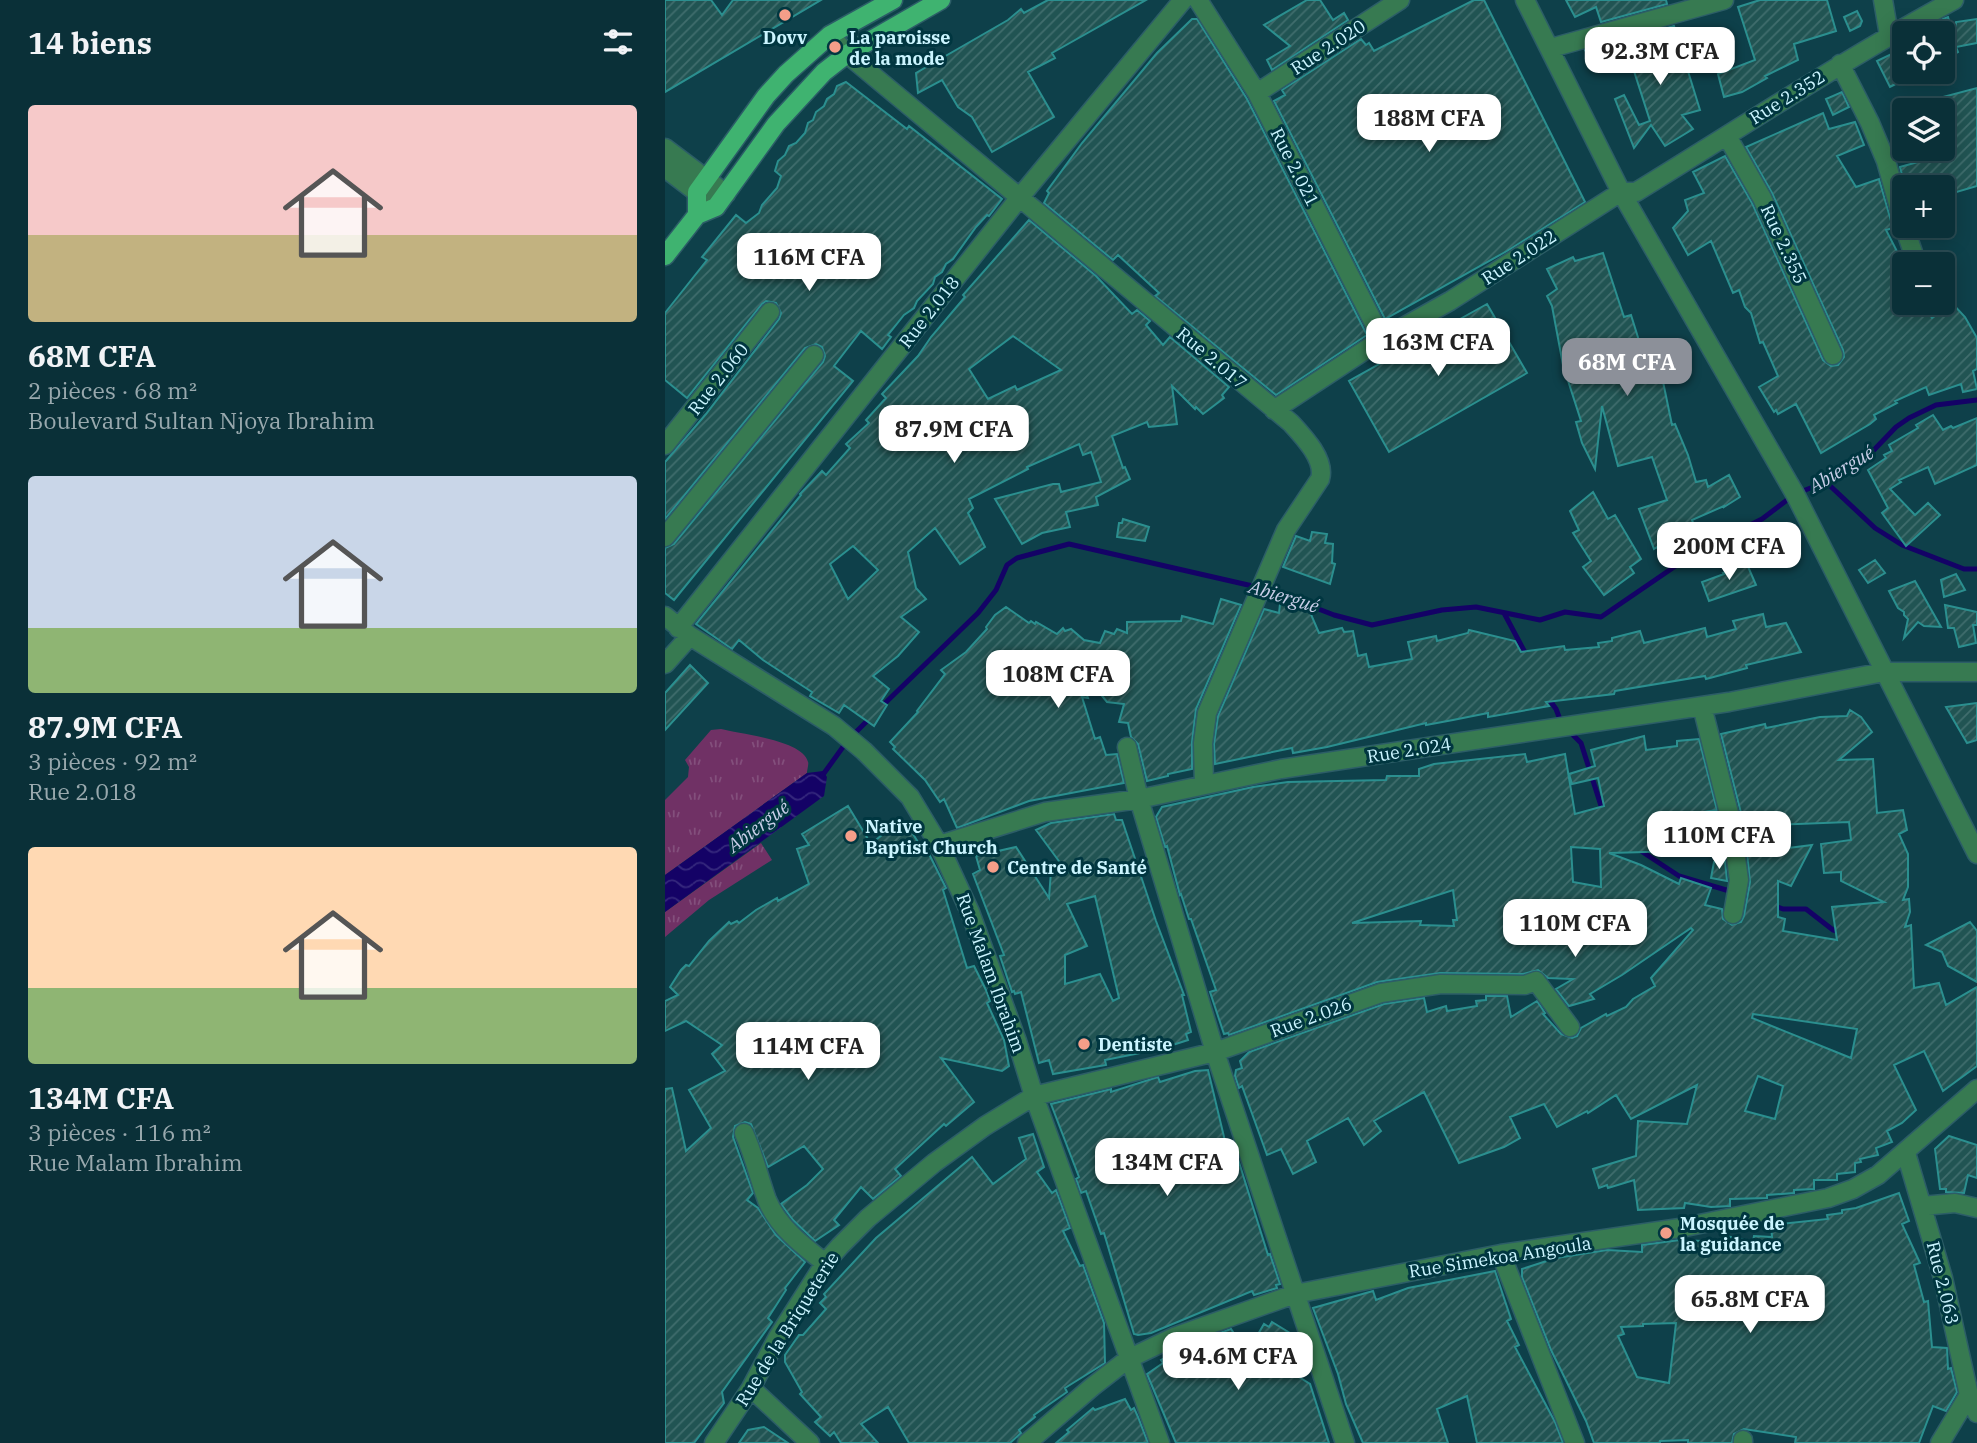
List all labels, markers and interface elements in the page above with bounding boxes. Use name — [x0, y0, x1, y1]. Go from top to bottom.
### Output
marker: Dovv — [777, 7, 793, 23]
street label: Rue 2.020 — [1286, 14, 1370, 80]
map controls — [1892, 21, 1955, 315]
button: locate — [1892, 21, 1955, 84]
text: 14 biens — [28, 23, 152, 62]
icon: filters — [599, 23, 637, 61]
place label: Dovv — [763, 26, 808, 49]
place label: La paroisse de la mode — [849, 26, 950, 70]
pin: 92.3M CFA — [1580, 28, 1740, 87]
text: 92.3M CFA — [1601, 35, 1719, 65]
marker: La paroisse de la mode — [827, 39, 843, 55]
street label: Rue 2.352 — [1745, 65, 1829, 129]
pin: 188M CFA — [1357, 94, 1501, 154]
button: layers — [1892, 98, 1955, 161]
text: 188M CFA — [1373, 102, 1485, 132]
street label: Rue 2.021 — [1265, 124, 1325, 210]
icon: home — [270, 150, 396, 276]
button: + — [1892, 175, 1955, 238]
street label: Rue 2.355 — [1756, 201, 1812, 287]
street label: Rue 2.022 — [1477, 224, 1561, 290]
pin: 116M CFA — [737, 233, 881, 293]
text: 116M CFA — [753, 241, 865, 271]
button: − — [1892, 252, 1955, 315]
street label: Rue 2.018 — [894, 271, 964, 353]
pin: 163M CFA — [1366, 318, 1510, 378]
street label: Rue 2.017 — [1172, 322, 1252, 394]
text: 163M CFA — [1382, 326, 1494, 356]
text: 68M CFA — [28, 336, 156, 375]
street label: Rue 2.060 — [683, 338, 753, 420]
pin: 68M CFA — [1562, 338, 1692, 398]
text: 68M CFA — [1578, 346, 1676, 376]
text: 2 pièces · 68 m² — [28, 375, 197, 405]
text: Boulevard Sultan Njoya Ibrahim — [28, 405, 375, 435]
pin: 87.9M CFA — [874, 406, 1034, 465]
text: 87.9M CFA — [895, 413, 1013, 443]
water label: Abiergué — [1802, 440, 1879, 499]
icon: home — [270, 521, 396, 647]
pin: 200M CFA — [1657, 522, 1801, 582]
text: 200M CFA — [1673, 530, 1785, 560]
water label: Abiergué — [1244, 573, 1322, 618]
pin: 108M CFA — [986, 650, 1130, 710]
text: 108M CFA — [1002, 658, 1114, 688]
text: 87.9M CFA — [28, 707, 182, 746]
street label: Rue 2.024 — [1365, 732, 1453, 768]
text: 3 pièces · 92 m² — [28, 746, 197, 776]
text: Rue 2.018 — [28, 776, 137, 806]
water label: Abiergué — [720, 794, 794, 858]
pin: 110M CFA — [1647, 812, 1791, 871]
place label: Native Baptist Church — [865, 815, 998, 859]
text: 110M CFA — [1663, 819, 1775, 849]
marker: Native Baptist Church — [843, 828, 859, 844]
place label: Centre de Santé — [1007, 856, 1147, 879]
marker: Centre de Santé — [985, 859, 1001, 875]
street label: Rue Malam Ibrahim — [951, 890, 1031, 1056]
icon: home — [270, 892, 396, 1018]
pin: 110M CFA — [1503, 900, 1647, 959]
text: 110M CFA — [1519, 907, 1631, 937]
street label: Rue 2.026 — [1267, 992, 1355, 1042]
pin: 114M CFA — [736, 1023, 880, 1082]
text: 114M CFA — [752, 1030, 864, 1060]
place label: Dentiste — [1098, 1033, 1173, 1056]
marker: Dentiste — [1076, 1036, 1092, 1052]
text: 134M CFA — [28, 1078, 174, 1117]
text: 3 pièces · 116 m² — [28, 1117, 211, 1147]
pin: 134M CFA — [1095, 1138, 1239, 1198]
text: 134M CFA — [1111, 1146, 1223, 1176]
text: Rue Malam Ibrahim — [28, 1147, 243, 1177]
place label: Mosquée de la guidance — [1680, 1212, 1785, 1256]
marker: Mosquée de la guidance — [1658, 1225, 1674, 1241]
street label: Rue Simekoa Angoula — [1407, 1231, 1593, 1283]
street label: Rue 2.063 — [1922, 1239, 1964, 1327]
street label: Rue de la Briqueterie — [730, 1248, 844, 1410]
pin: 65.8M CFA — [1670, 1276, 1830, 1335]
text: 65.8M CFA — [1691, 1283, 1809, 1313]
pin: 94.6M CFA — [1158, 1332, 1318, 1392]
text: 94.6M CFA — [1179, 1340, 1297, 1370]

